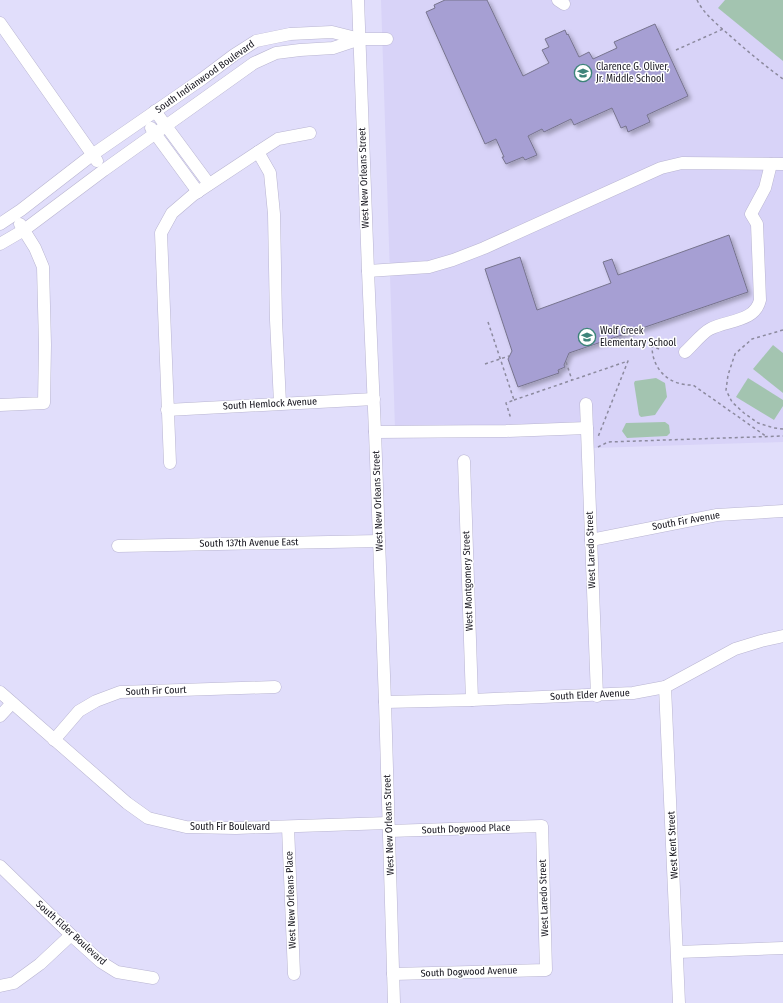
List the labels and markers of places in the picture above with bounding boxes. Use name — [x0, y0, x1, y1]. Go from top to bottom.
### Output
place label: Clarence G. Oliver, Jr. Middle School — [596, 61, 669, 85]
school or university icon: Clarence G. Oliver, Jr. Middle School — [573, 63, 593, 83]
place label: Wolf Creek Elementary School — [600, 325, 676, 349]
school or university icon: Wolf Creek Elementary School — [577, 327, 597, 347]

